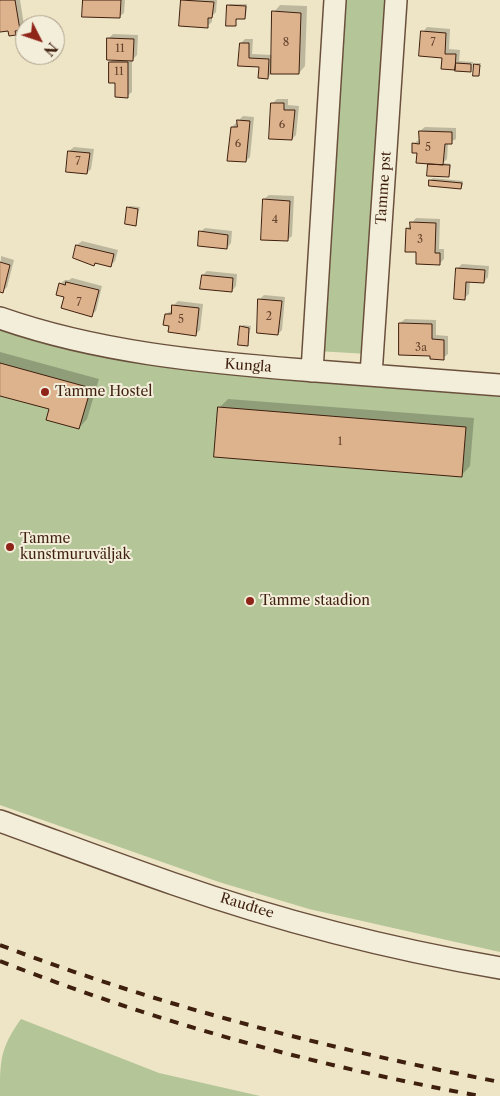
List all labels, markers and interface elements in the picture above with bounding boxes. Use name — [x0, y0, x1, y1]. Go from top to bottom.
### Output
north arrow — [15, 15, 65, 65]
house number: 8 — [283, 36, 289, 50]
house number: 7 — [430, 36, 436, 50]
text: N — [40, 39, 61, 60]
house number: 11 — [115, 42, 125, 56]
house number: 11 — [114, 65, 124, 79]
house number: 6 — [279, 118, 285, 132]
house number: 6 — [235, 137, 241, 151]
house number: 5 — [425, 141, 431, 155]
street label: Tamme pst — [373, 151, 395, 225]
house number: 7 — [75, 155, 81, 169]
house number: 4 — [272, 213, 278, 227]
house number: 3 — [417, 233, 423, 247]
house number: 7 — [76, 296, 82, 310]
house number: 2 — [266, 310, 272, 324]
house number: 5 — [178, 313, 184, 327]
house number: 3a — [415, 341, 427, 355]
street label: Kungla — [224, 356, 272, 376]
place label: Tamme Hostel — [55, 384, 152, 400]
marker: Tamme Hostel — [39, 386, 51, 398]
house number: 1 — [338, 435, 342, 449]
place label: Tamme kunstmuruväljak — [20, 531, 131, 564]
marker: Tamme kunstmuruväljak — [4, 541, 16, 553]
place label: Tamme staadion — [260, 593, 370, 609]
marker: Tamme staadion — [244, 595, 256, 607]
street label: Raudtee — [218, 890, 276, 922]

